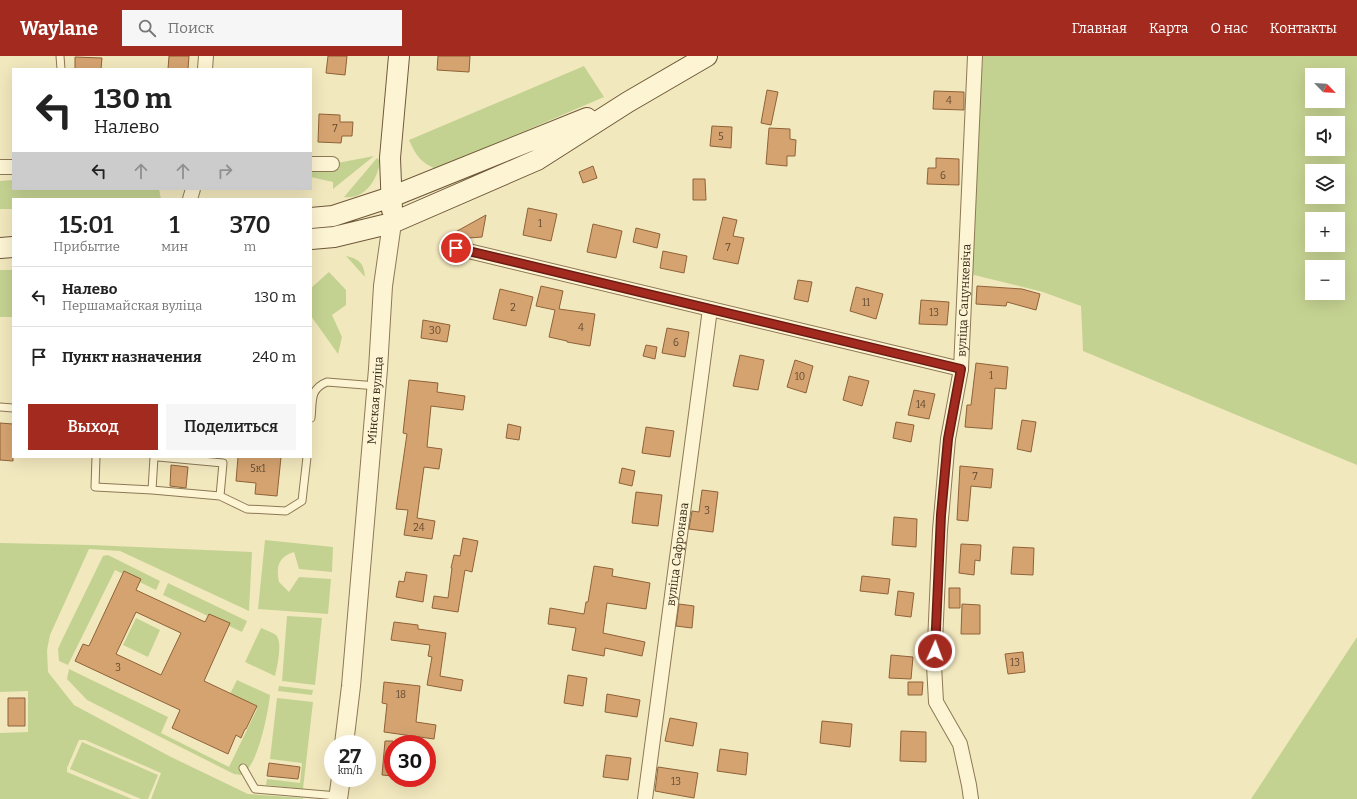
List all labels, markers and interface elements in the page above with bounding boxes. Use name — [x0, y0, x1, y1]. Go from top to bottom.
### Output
search box — [122, 10, 402, 46]
text: Waylane — [20, 17, 98, 40]
icon: search — [136, 17, 158, 39]
text: Поиск — [168, 19, 214, 37]
text: Главная — [1072, 20, 1127, 37]
text: Карта — [1149, 20, 1188, 37]
text: О нас — [1210, 20, 1248, 37]
text: Контакты — [1270, 20, 1337, 37]
north arrow — [1305, 68, 1345, 108]
map controls — [1305, 68, 1345, 300]
text: 130 m — [94, 82, 172, 115]
icon: left — [28, 84, 80, 136]
house number: 4 — [946, 95, 952, 107]
text: Налево — [94, 116, 159, 138]
button: sound — [1305, 116, 1345, 156]
house number: 7 — [332, 123, 338, 135]
house number: 5 — [718, 131, 724, 143]
icon: left — [88, 160, 110, 182]
icon: ahead — [130, 160, 152, 182]
icon: ahead — [172, 160, 194, 182]
icon: right — [214, 160, 236, 182]
button: layers — [1305, 164, 1345, 204]
house number: 6 — [940, 170, 946, 182]
text: 15:01 — [60, 211, 114, 239]
text: 1 — [170, 211, 180, 239]
text: 370 — [229, 211, 271, 239]
button: + — [1305, 212, 1345, 252]
house number: 1 — [538, 218, 542, 230]
pin — [439, 231, 473, 265]
icon: arrive — [445, 237, 467, 259]
text: Прибытие — [53, 239, 120, 254]
text: мин — [161, 239, 188, 254]
text: m — [244, 239, 256, 254]
house number: 7 — [725, 242, 731, 254]
street label: вуліца Сацункевіча — [955, 243, 974, 357]
button: − — [1305, 260, 1345, 300]
text: Налево — [62, 280, 117, 298]
icon: left — [28, 286, 50, 308]
text: 130 m — [254, 288, 296, 306]
house number: 11 — [862, 297, 870, 309]
text: Першамайская вуліца — [62, 298, 202, 313]
house number: 2 — [510, 302, 516, 314]
house number: 13 — [929, 307, 939, 319]
house number: 4 — [578, 322, 584, 334]
house number: 30 — [429, 325, 441, 337]
house number: 6 — [673, 337, 679, 349]
icon: arrive — [28, 346, 50, 368]
text: Пункт назначения — [62, 348, 202, 366]
text: 240 m — [252, 348, 296, 366]
street label: Мінская вуліца — [365, 356, 386, 445]
house number: 1 — [989, 370, 993, 382]
house number: 10 — [795, 371, 805, 383]
house number: 14 — [916, 399, 926, 411]
button: Выход — [28, 404, 158, 450]
button: Поделиться — [166, 404, 296, 450]
house number: 5к1 — [250, 463, 266, 475]
house number: 7 — [972, 471, 978, 483]
street label: вуліца Сафронава — [664, 501, 691, 607]
house number: 3 — [704, 505, 710, 517]
house number: 24 — [413, 522, 425, 534]
position arrow — [914, 630, 956, 672]
house number: 13 — [1010, 657, 1020, 669]
house number: 3 — [115, 662, 121, 674]
house number: 18 — [396, 689, 406, 701]
speed limit sign: 30 — [384, 735, 436, 787]
text: 27 — [339, 744, 361, 768]
text: km/h — [338, 765, 362, 777]
house number: 13 — [671, 776, 681, 788]

